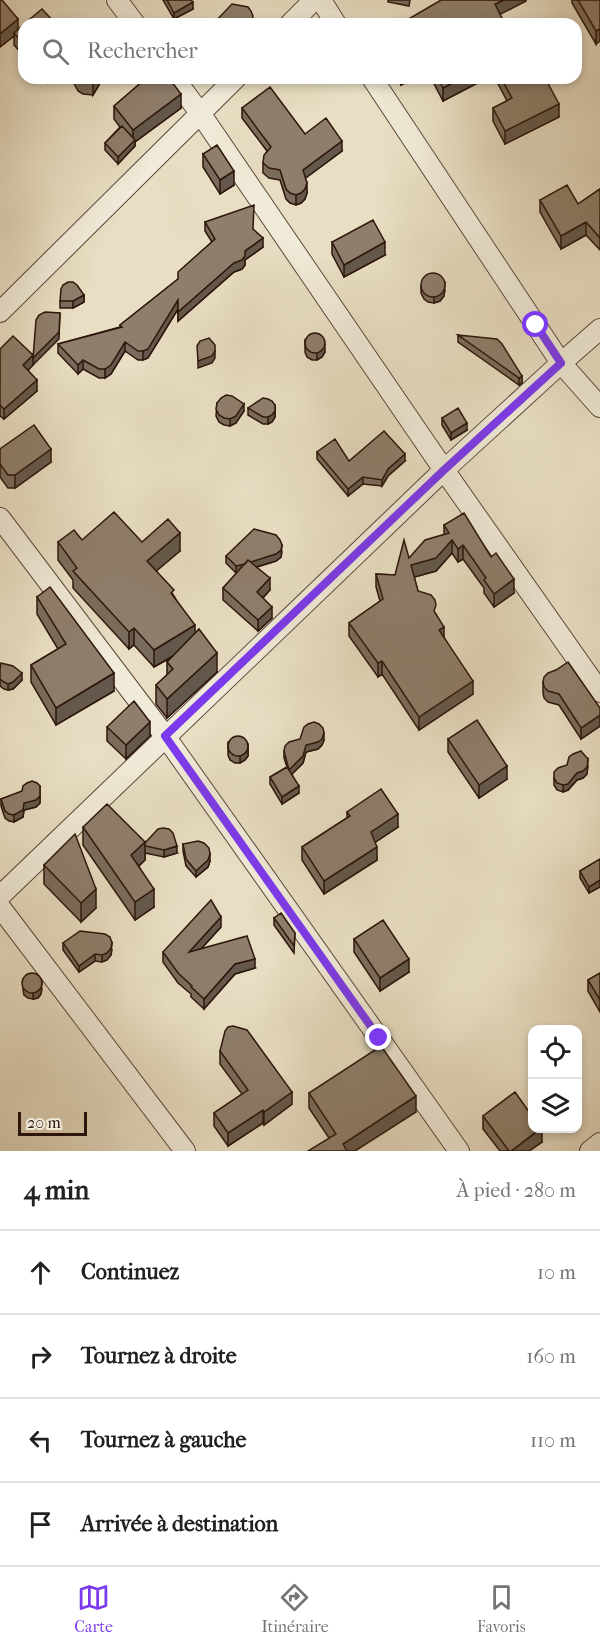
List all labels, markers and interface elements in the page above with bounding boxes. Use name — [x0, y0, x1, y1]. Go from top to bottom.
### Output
search box — [18, 18, 582, 84]
icon: search — [39, 35, 72, 68]
text: Rechercher — [87, 38, 198, 64]
route start — [522, 311, 548, 337]
route end — [365, 1024, 391, 1050]
map controls — [528, 1025, 582, 1133]
button: locate — [528, 1025, 582, 1079]
button: layers — [528, 1079, 582, 1133]
scale bar — [18, 1109, 87, 1136]
text: 20 m — [27, 1113, 61, 1132]
text: 4 min — [24, 1175, 89, 1206]
text: À pied · 280 m — [457, 1179, 576, 1202]
icon: ahead — [24, 1256, 57, 1289]
text: Continuez — [81, 1259, 179, 1285]
text: 10 m — [537, 1261, 576, 1284]
icon: right — [24, 1340, 57, 1373]
text: Tournez à droite — [81, 1343, 237, 1369]
text: 160 m — [526, 1345, 576, 1368]
icon: left — [24, 1424, 57, 1457]
text: Tournez à gauche — [81, 1427, 246, 1453]
text: 110 m — [530, 1429, 576, 1452]
icon: arrive — [24, 1508, 57, 1541]
text: Arrivée à destination — [81, 1511, 278, 1537]
tab: Carte — [74, 1581, 113, 1636]
tab: Itinéraire — [261, 1581, 329, 1636]
tab: Favoris — [477, 1581, 526, 1636]

